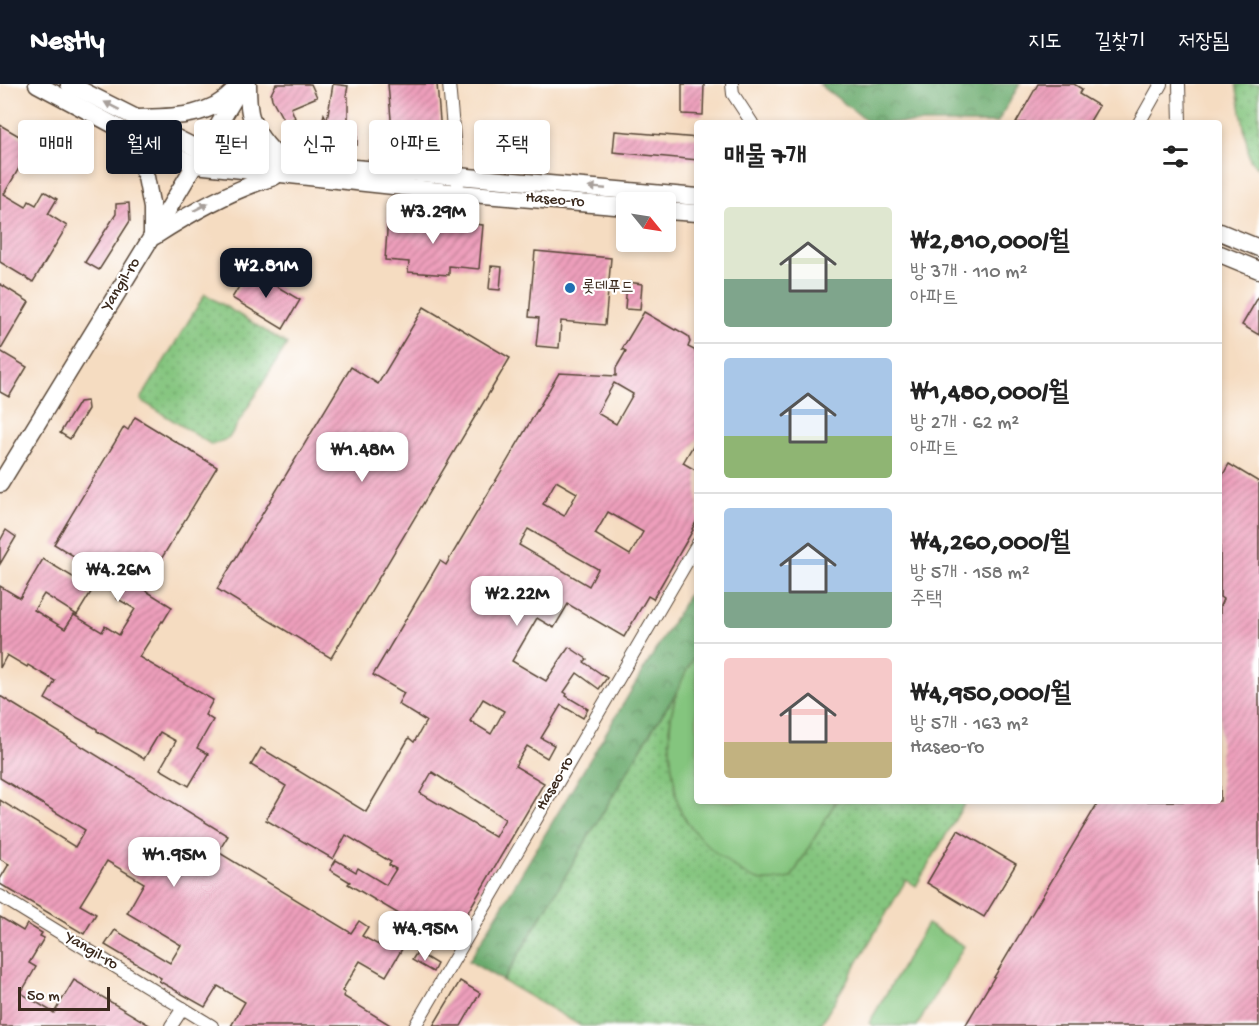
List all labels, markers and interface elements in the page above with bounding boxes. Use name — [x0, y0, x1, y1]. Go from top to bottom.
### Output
text: Nestly — [30, 26, 104, 59]
text: 지도 — [1028, 31, 1062, 56]
text: 길찾기 — [1095, 31, 1145, 56]
text: 저장됨 — [1178, 31, 1229, 56]
one-way arrow — [104, 102, 121, 111]
chip: 매매 — [18, 120, 94, 174]
chip: 월세 — [106, 120, 182, 174]
chip: 필터 — [194, 120, 269, 174]
chip: 신규 — [281, 120, 357, 174]
chip: 아파트 — [369, 120, 462, 174]
chip: 주택 — [474, 120, 550, 174]
icon: filters — [1159, 140, 1192, 173]
text: 매물 7개 — [724, 143, 806, 174]
one-way arrow — [588, 184, 607, 193]
street label: Haseo-ro — [525, 189, 585, 213]
north arrow — [616, 192, 676, 252]
map controls — [616, 192, 676, 252]
pin: ₩3.29M — [384, 194, 482, 245]
text: ₩3.29M — [400, 202, 466, 225]
one-way arrow — [193, 203, 210, 212]
text: ₩2,810,000/월 — [910, 228, 1069, 259]
icon: home — [772, 231, 844, 303]
pin: ₩2.81M — [217, 248, 315, 299]
street label: Yangil-ro — [97, 255, 146, 317]
text: ₩2.81M — [234, 256, 298, 279]
text: 방 3개 · 110 m² — [910, 262, 1027, 285]
place label: 롯데푸드 — [582, 278, 634, 298]
marker: 롯데푸드 — [563, 281, 577, 295]
text: 아파트 — [910, 288, 958, 311]
text: ₩1,480,000/월 — [910, 379, 1069, 410]
icon: home — [772, 382, 844, 454]
text: 방 2개 · 62 m² — [910, 413, 1019, 436]
pin: ₩1.48M — [313, 432, 411, 483]
text: 아파트 — [910, 439, 958, 462]
text: ₩1.48M — [330, 440, 394, 463]
text: ₩4,260,000/월 — [910, 529, 1070, 560]
icon: home — [772, 532, 844, 604]
pin: ₩4.26M — [69, 552, 167, 603]
text: ₩4.26M — [86, 560, 150, 583]
text: 방 5개 · 158 m² — [910, 563, 1030, 586]
pin: ₩2.22M — [468, 576, 566, 627]
text: ₩2.22M — [485, 584, 549, 607]
text: 주택 — [910, 589, 942, 612]
text: ₩4,950,000/월 — [910, 680, 1071, 711]
icon: home — [772, 682, 844, 754]
text: 방 5개 · 163 m² — [910, 714, 1029, 737]
text: Haseo-ro — [910, 737, 984, 760]
street label: Haseo-ro — [533, 753, 579, 815]
pin: ₩1.95M — [125, 837, 223, 888]
text: ₩1.95M — [142, 845, 206, 868]
pin: ₩4.95M — [376, 911, 474, 962]
text: ₩4.95M — [392, 919, 458, 942]
street label: Yangil-ro — [59, 928, 121, 975]
scale bar — [18, 984, 110, 1012]
text: 50 m — [27, 988, 60, 1007]

